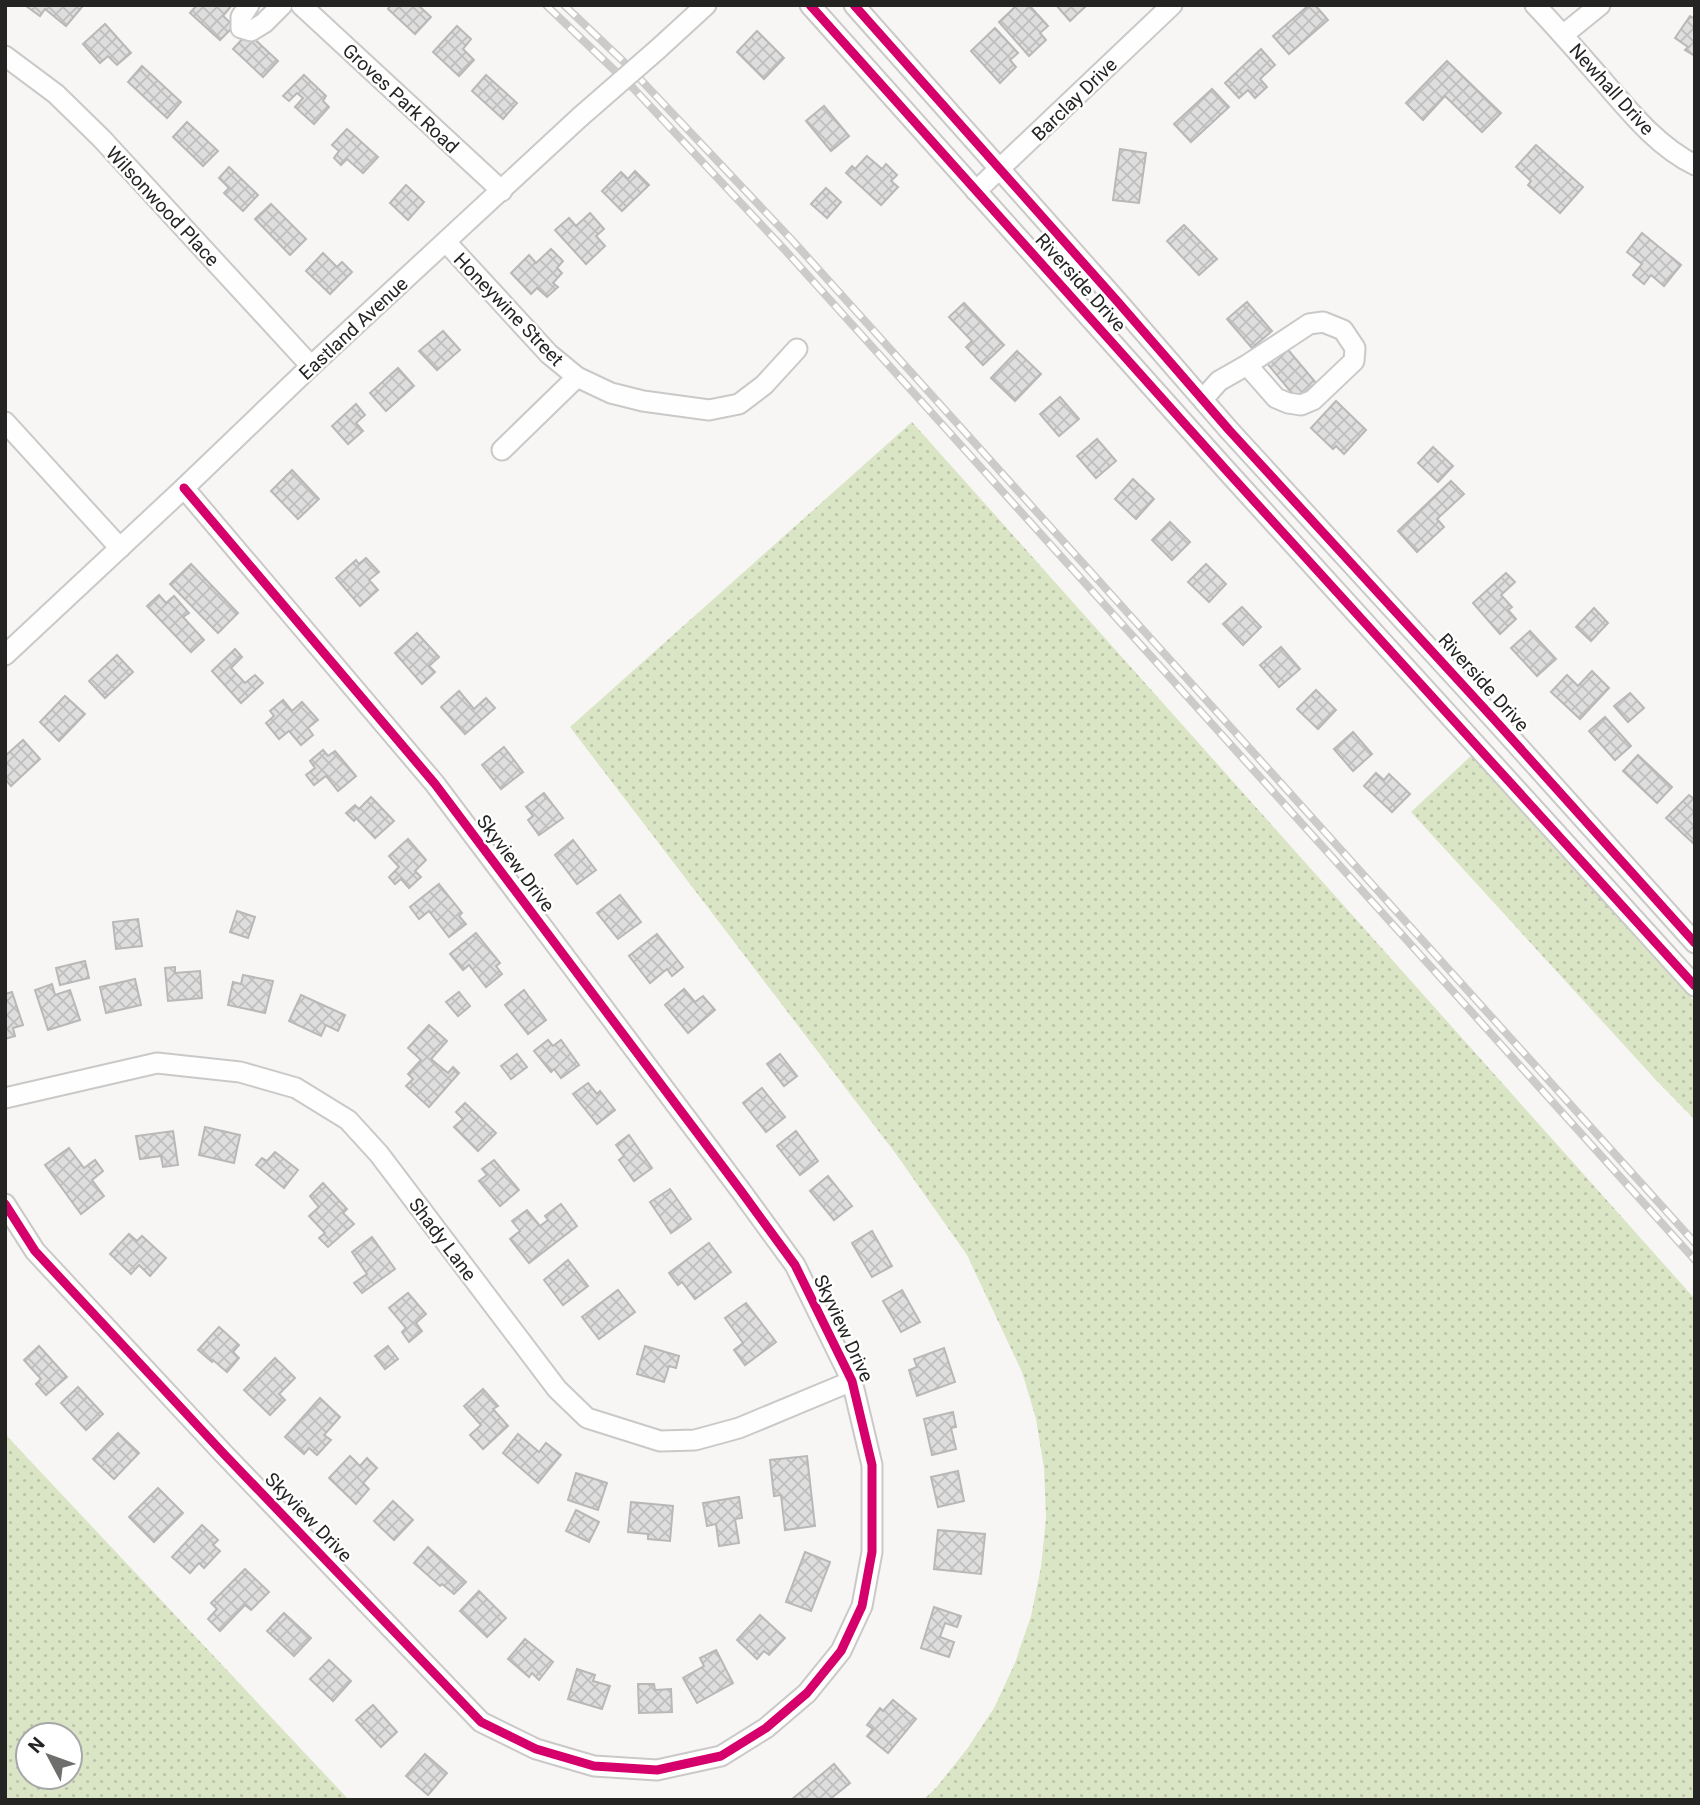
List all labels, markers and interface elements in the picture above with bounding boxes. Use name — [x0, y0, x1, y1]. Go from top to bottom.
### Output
street label: Groves Park Road — [338, 39, 463, 158]
street label: Newhall Drive — [1564, 39, 1659, 140]
street label: Barclay Drive — [1027, 53, 1122, 146]
street label: Wilsonwood Place — [101, 142, 224, 271]
street label: Riverside Drive — [1030, 228, 1131, 336]
street label: Honeywine Street — [449, 248, 568, 371]
street label: Eastland Avenue — [294, 272, 412, 385]
street label: Riverside Drive — [1433, 628, 1534, 736]
street label: Skyview Drive — [472, 810, 560, 916]
street label: Shady Lane — [404, 1193, 481, 1285]
street label: Skyview Drive — [809, 1271, 878, 1385]
street label: Skyview Drive — [260, 1468, 357, 1567]
north arrow — [14, 1721, 84, 1791]
text: N — [23, 1733, 50, 1758]

